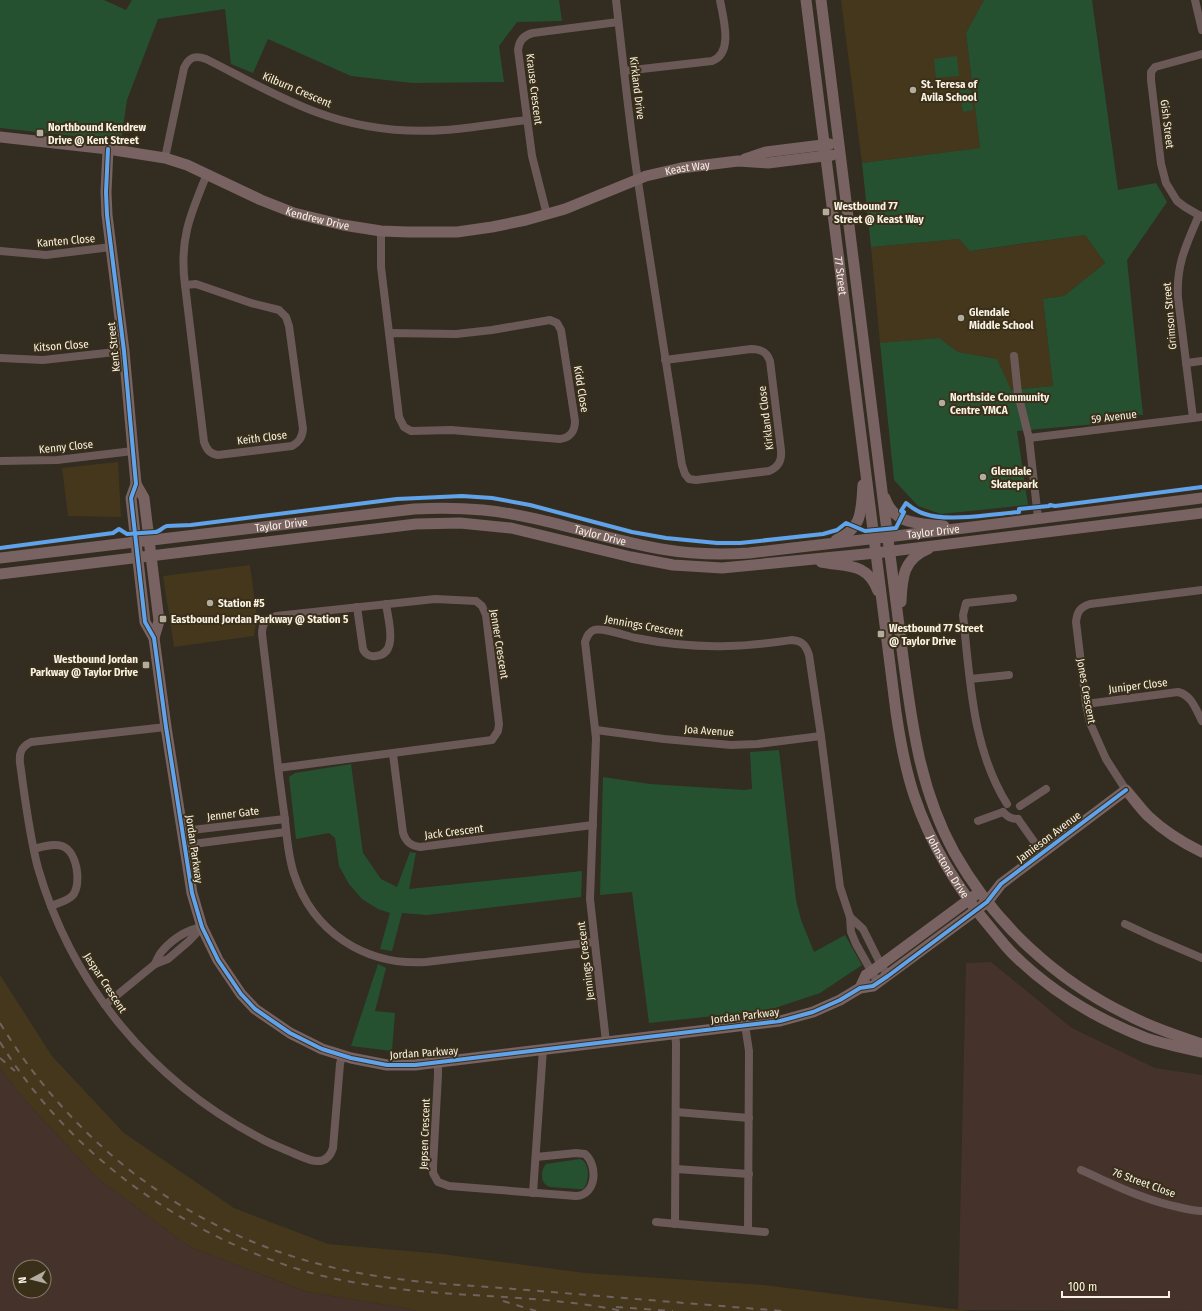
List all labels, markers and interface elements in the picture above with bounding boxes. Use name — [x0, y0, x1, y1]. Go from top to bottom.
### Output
street label: Krause Crescent — [523, 53, 545, 126]
street label: Kirkland Drive — [627, 56, 647, 120]
street label: Kilburn Crescent — [261, 70, 334, 111]
place label: St. Teresa of Avila School — [920, 78, 979, 104]
marker: St. Teresa of Avila School — [908, 85, 918, 95]
street label: Gish Street — [1158, 99, 1176, 150]
place label: Northbound Kendrew Drive @ Kent Street — [48, 121, 147, 147]
marker: Northbound Kendrew Drive @ Kent Street — [35, 128, 45, 138]
street label: Keast Way — [664, 158, 711, 178]
place label: Westbound 77 Street @ Keast Way — [834, 200, 925, 226]
street label: Kendrew Drive — [284, 204, 350, 232]
marker: Westbound 77 Street @ Keast Way — [821, 207, 831, 217]
street label: Kanten Close — [36, 232, 96, 250]
street label: 77 Street — [832, 256, 850, 296]
street label: Grimson Street — [1161, 282, 1179, 350]
place label: Glendale Middle School — [969, 306, 1035, 332]
marker: Glendale Middle School — [956, 313, 966, 323]
street label: Kent Street — [105, 321, 123, 373]
street label: Kitson Close — [33, 338, 89, 354]
street label: Kidd Close — [571, 365, 591, 413]
street label: Kirkland Close — [756, 385, 776, 451]
place label: Northside Community Centre YMCA — [950, 391, 1050, 417]
marker: Northside Community Centre YMCA — [937, 398, 947, 408]
street label: 59 Avenue — [1090, 408, 1138, 426]
street label: Keith Close — [236, 428, 288, 448]
street label: Kenny Close — [38, 438, 94, 456]
place label: Glendale Skatepark — [991, 465, 1038, 491]
marker: Glendale Skatepark — [978, 472, 988, 482]
street label: Taylor Drive — [254, 515, 308, 534]
street label: Taylor Drive — [573, 522, 628, 548]
street label: Taylor Drive — [906, 522, 960, 541]
place label: Station #5 — [218, 597, 265, 610]
marker: Station #5 — [205, 598, 215, 608]
street label: Jenner Crescent — [487, 608, 511, 680]
place label: Eastbound Jordan Parkway @ Station 5 — [171, 613, 349, 626]
street label: Jennings Crescent — [604, 613, 685, 639]
marker: Eastbound Jordan Parkway @ Station 5 — [158, 614, 168, 624]
place label: Westbound 77 Street @ Taylor Drive — [889, 622, 983, 648]
marker: Westbound 77 Street @ Taylor Drive — [876, 629, 886, 639]
place label: Westbound Jordan Parkway @ Taylor Drive — [30, 653, 138, 679]
street label: Jones Crescent — [1074, 658, 1098, 725]
marker: Westbound Jordan Parkway @ Taylor Drive — [141, 660, 151, 670]
street label: Juniper Close — [1108, 676, 1168, 696]
street label: Joa Avenue — [684, 723, 734, 739]
street label: Jenner Gate — [206, 804, 260, 824]
street label: Jamieson Avenue — [1014, 809, 1084, 865]
street label: Jordan Parkway — [183, 814, 205, 884]
street label: Jack Crescent — [424, 822, 485, 842]
street label: Johnstone Drive — [924, 833, 972, 901]
street label: Jennings Crescent — [575, 920, 597, 1001]
street label: Jaspar Crescent — [81, 951, 129, 1016]
street label: Jordan Parkway — [710, 1005, 780, 1027]
street label: Jordan Parkway — [389, 1044, 459, 1062]
street label: Jepsen Crescent — [417, 1098, 433, 1170]
street label: 76 Street Close — [1111, 1166, 1177, 1200]
north arrow — [12, 1259, 52, 1299]
scale bar — [1062, 1273, 1169, 1299]
text: N — [16, 1276, 29, 1284]
text: 100 m — [1068, 1280, 1097, 1294]

